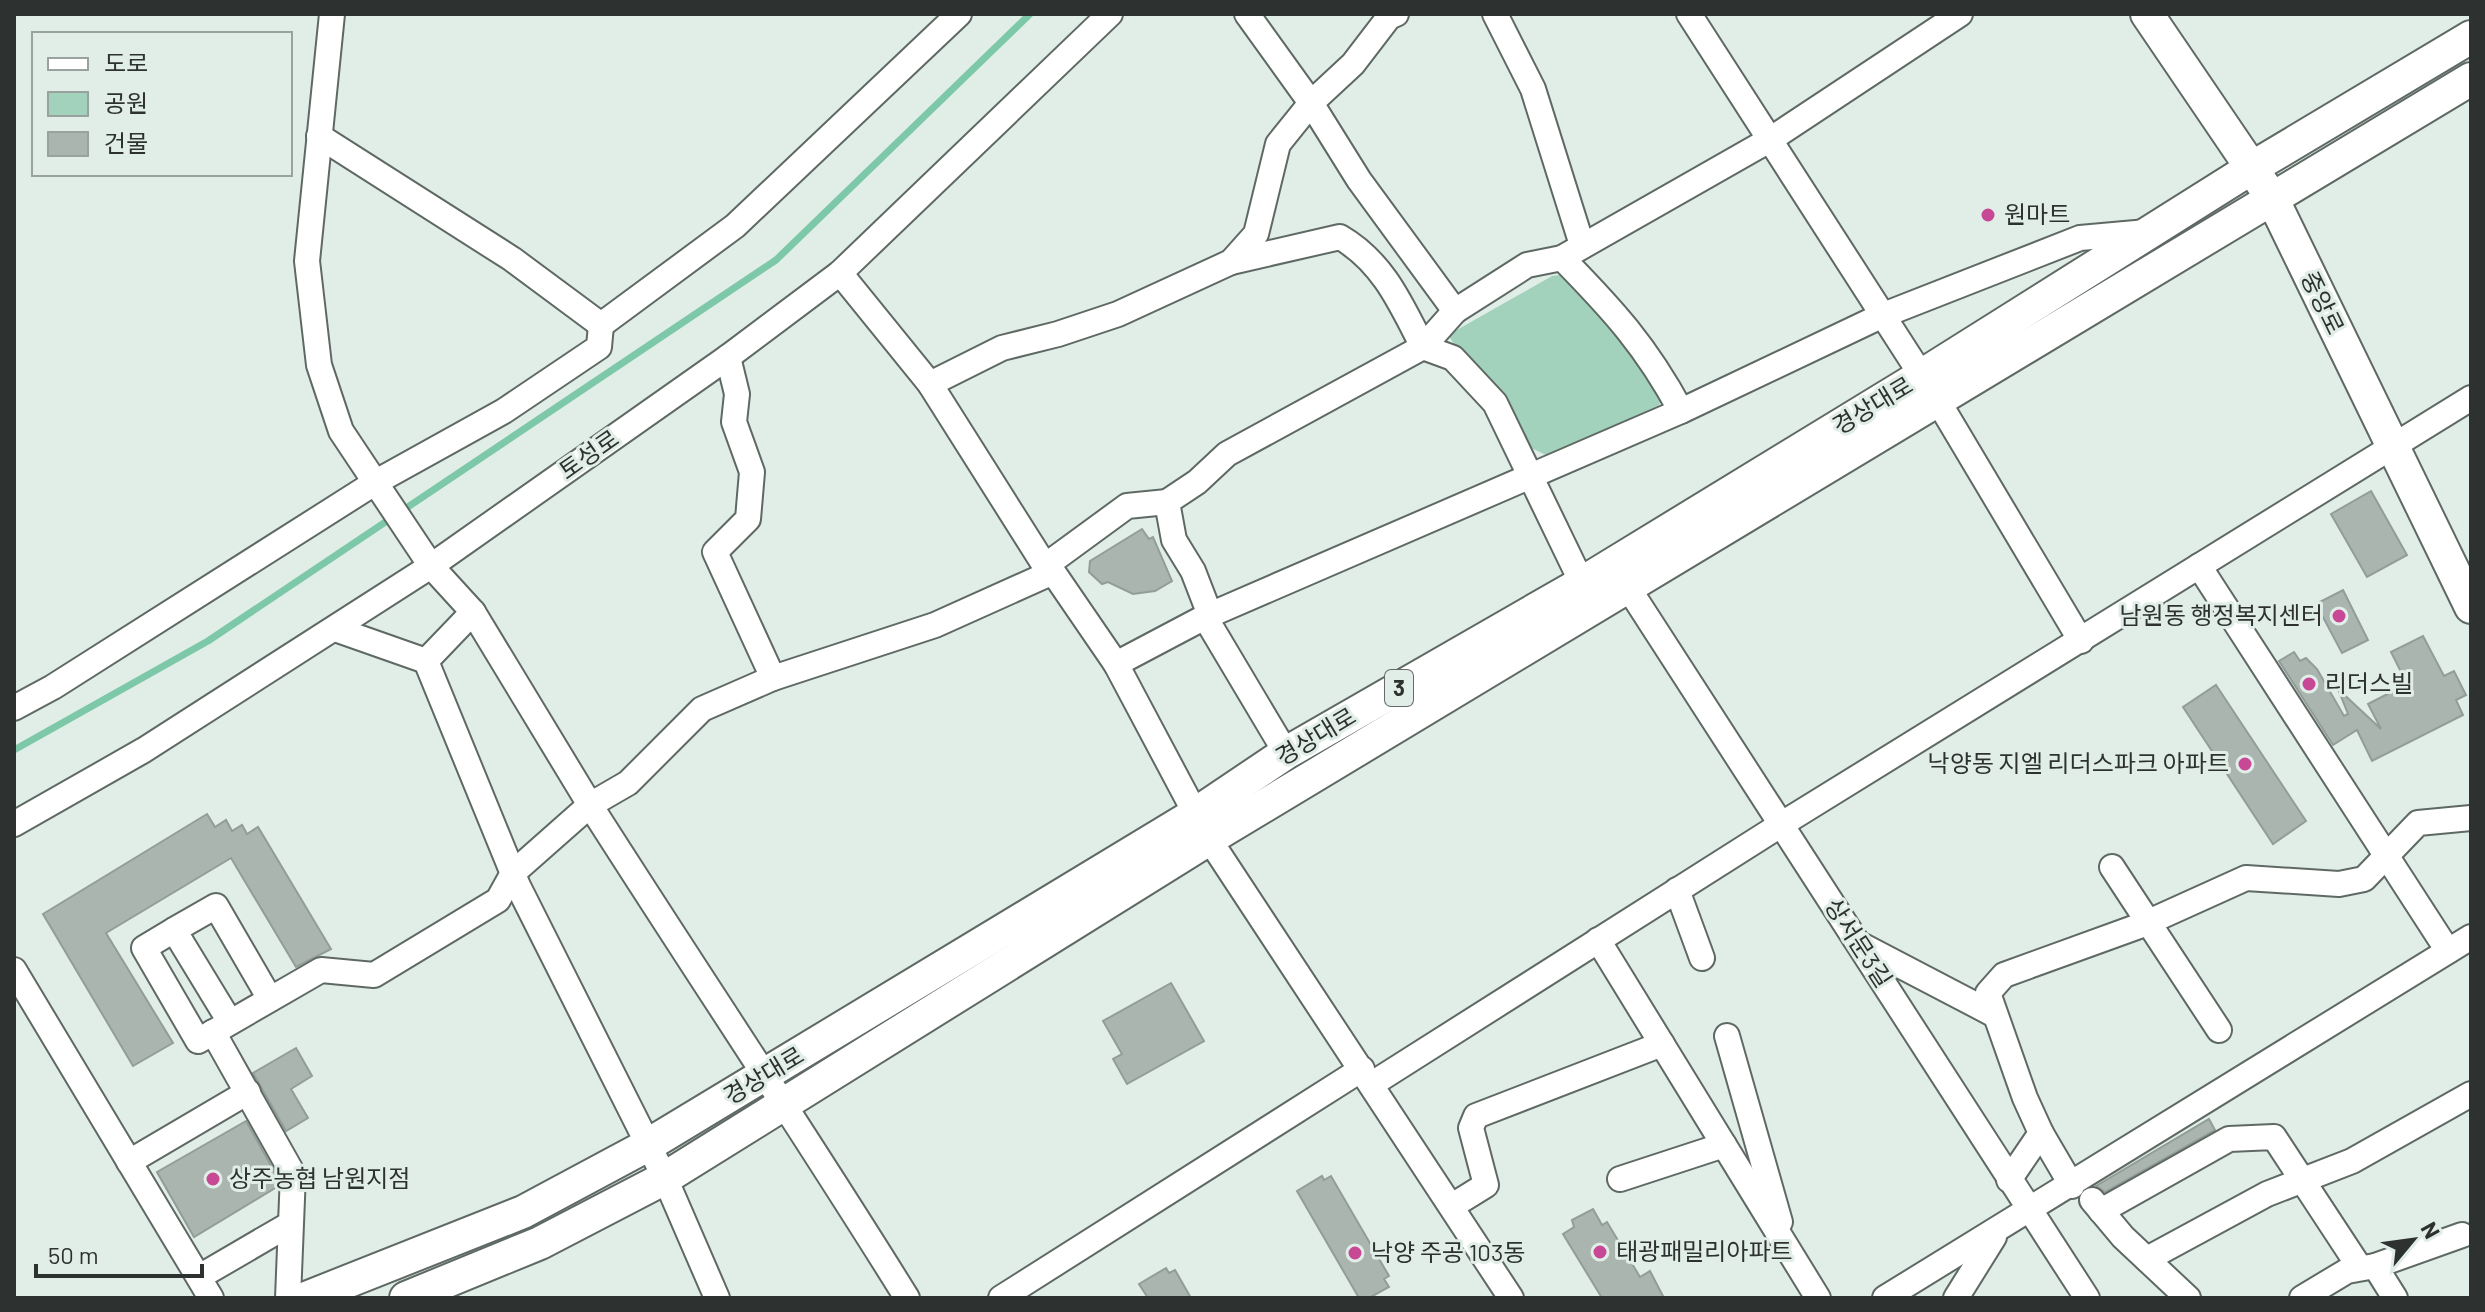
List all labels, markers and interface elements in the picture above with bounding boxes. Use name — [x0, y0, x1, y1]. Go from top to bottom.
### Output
legend — [32, 32, 292, 176]
text: 도로 — [104, 48, 148, 77]
text: 공원 — [104, 88, 148, 117]
text: 건물 — [104, 128, 148, 157]
place label: 원마트 — [2004, 199, 2070, 228]
marker: 원마트 — [1979, 206, 1997, 224]
street label: 중앙로 — [2296, 266, 2351, 338]
street label: 경상대로 — [1827, 370, 1918, 440]
street label: 토성로 — [553, 423, 624, 485]
place label: 남원동 행정복지센터 — [2119, 600, 2323, 629]
marker: 남원동 행정복지센터 — [2330, 607, 2348, 625]
place label: 리더스빌 — [2325, 668, 2413, 697]
road number: 3 — [1385, 670, 1413, 706]
marker: 리더스빌 — [2300, 675, 2318, 693]
street label: 경상대로 — [1270, 701, 1361, 771]
place label: 낙양동 지엘 리더스파크 아파트 — [1928, 748, 2229, 777]
marker: 낙양동 지엘 리더스파크 아파트 — [2236, 755, 2254, 773]
street label: 상서문3길 — [1820, 892, 1899, 992]
street label: 경상대로 — [718, 1040, 809, 1110]
place label: 상주농협 남원지점 — [229, 1163, 410, 1192]
marker: 상주농협 남원지점 — [204, 1170, 222, 1188]
north arrow — [2373, 1200, 2453, 1280]
text: N — [2416, 1217, 2446, 1243]
scale bar — [36, 1228, 202, 1278]
place label: 태광패밀리아파트 — [1616, 1236, 1793, 1265]
place label: 낙양 주공 103동 — [1371, 1237, 1525, 1266]
text: 50 m — [48, 1240, 99, 1269]
marker: 태광패밀리아파트 — [1591, 1243, 1609, 1261]
marker: 낙양 주공 103동 — [1346, 1244, 1364, 1262]

